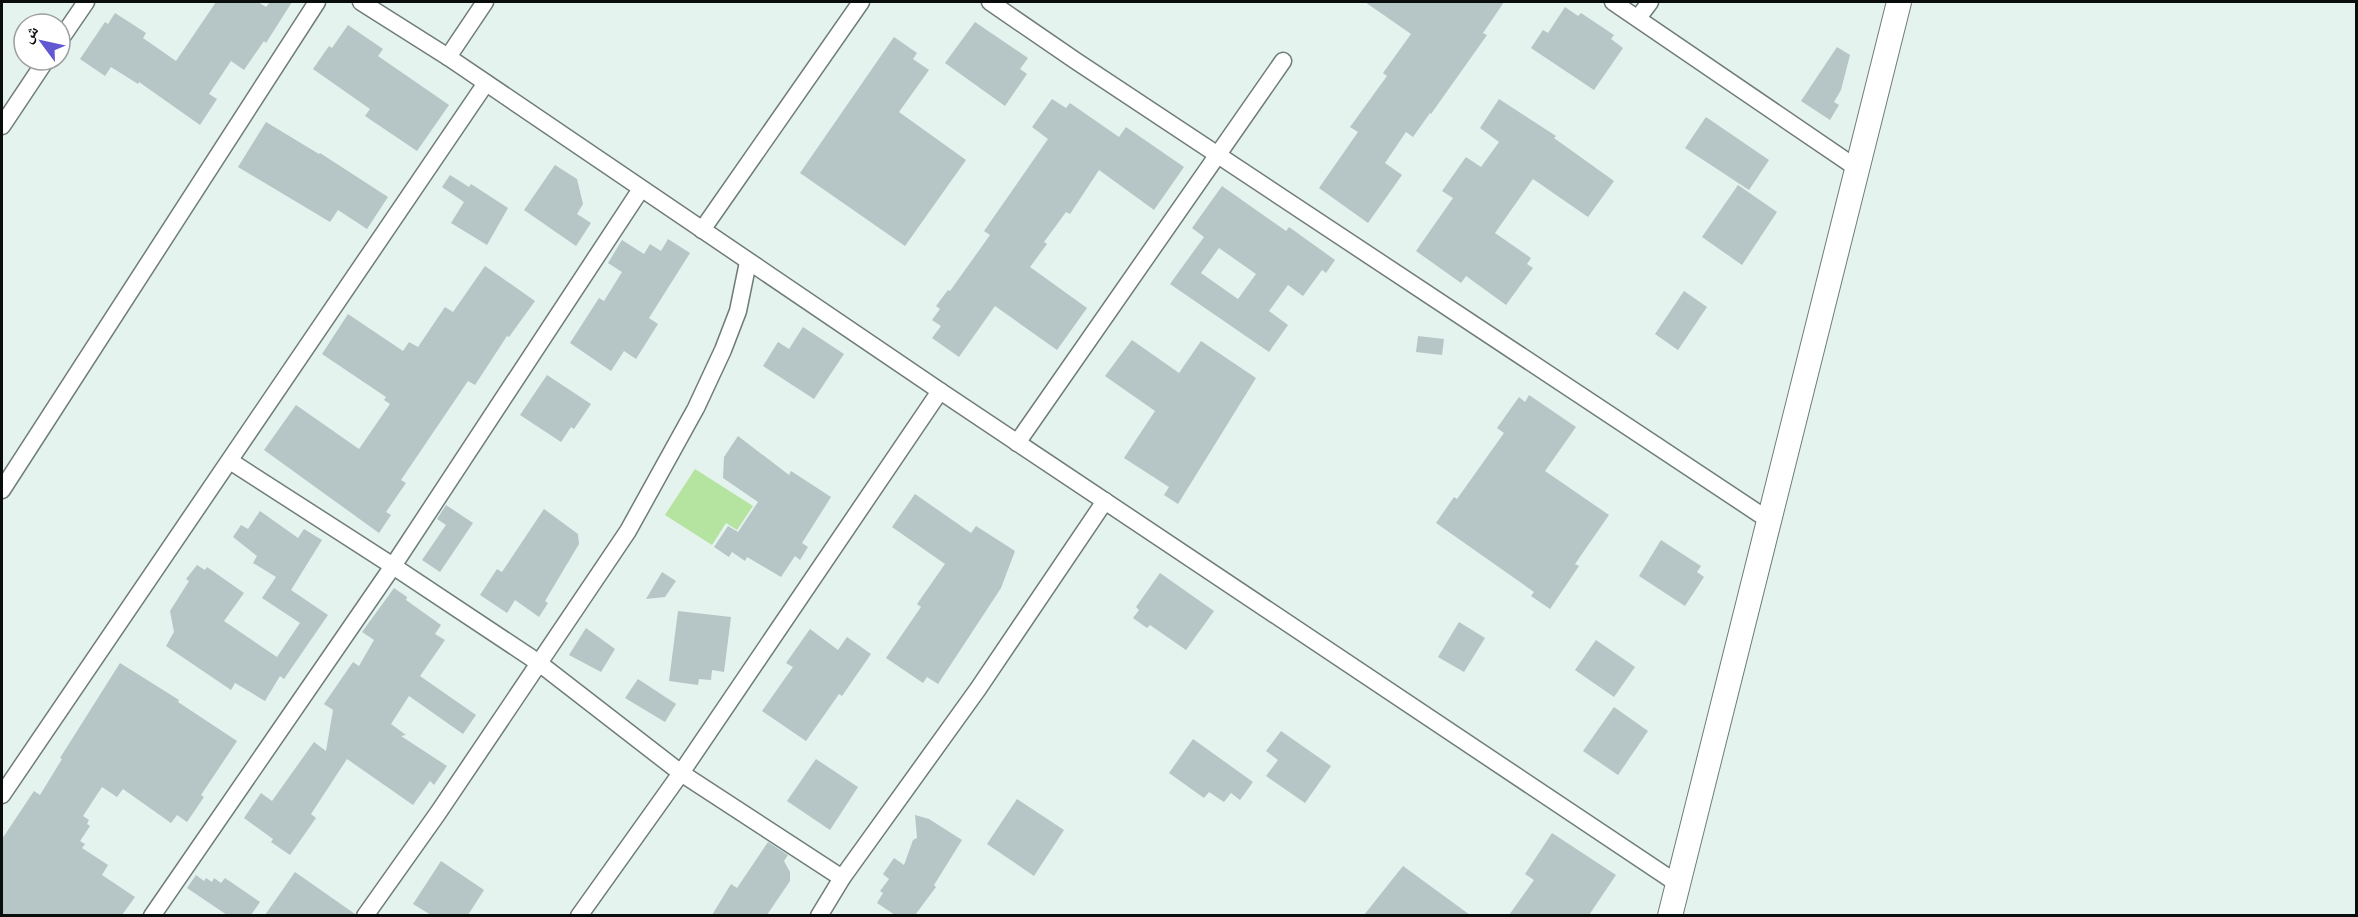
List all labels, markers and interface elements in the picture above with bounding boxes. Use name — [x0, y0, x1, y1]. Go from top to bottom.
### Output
north arrow — [12, 12, 72, 72]
text: ش — [16, 21, 42, 46]

